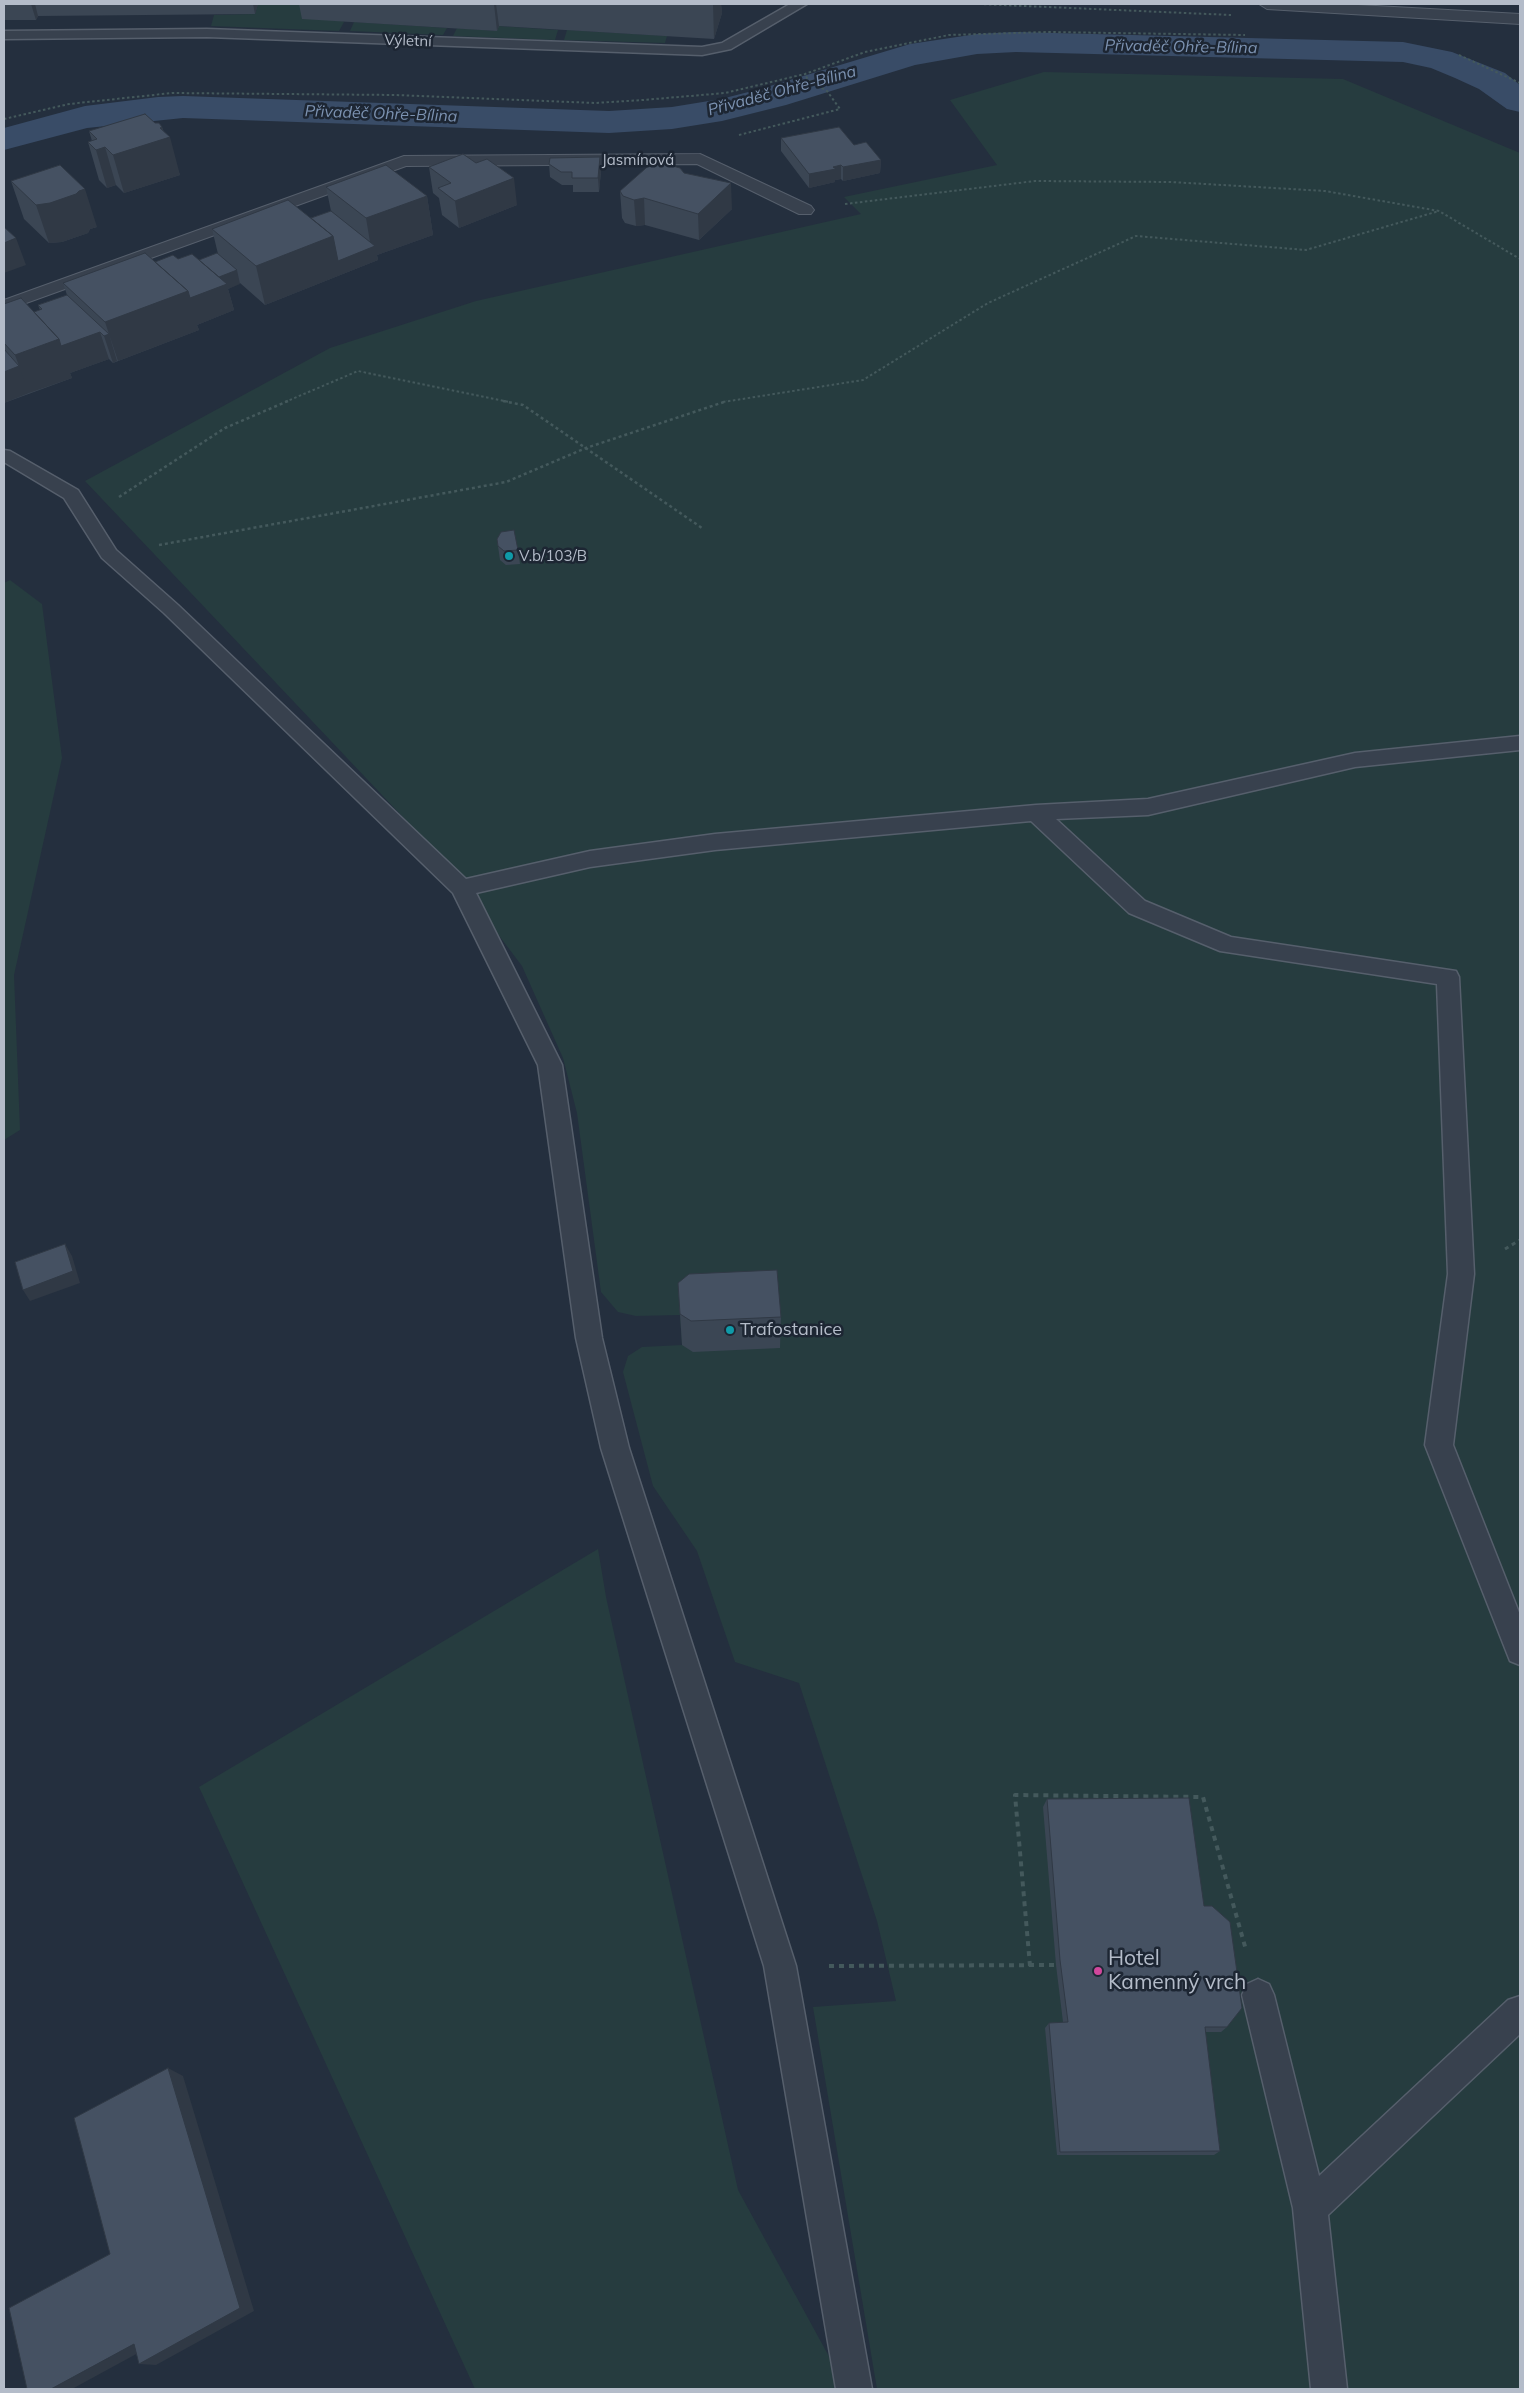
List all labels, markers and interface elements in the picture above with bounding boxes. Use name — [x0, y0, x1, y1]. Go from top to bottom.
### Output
street label: Výletní — [384, 31, 432, 51]
water label: Přivaděč Ohře-Bílina — [1104, 36, 1258, 58]
water label: Přivaděč Ohře-Bílina — [706, 62, 858, 120]
water label: Přivaděč Ohře-Bílina — [304, 102, 458, 126]
street label: Jasmínová — [602, 151, 674, 169]
place label: V.b/103/B — [519, 547, 587, 565]
marker: V.b/103/B — [503, 550, 515, 562]
place label: Trafostanice — [740, 1319, 842, 1341]
marker: Trafostanice — [724, 1324, 736, 1336]
place label: Hotel Kamenný vrch — [1108, 1946, 1246, 1996]
marker: Hotel Kamenný vrch — [1092, 1965, 1104, 1977]

